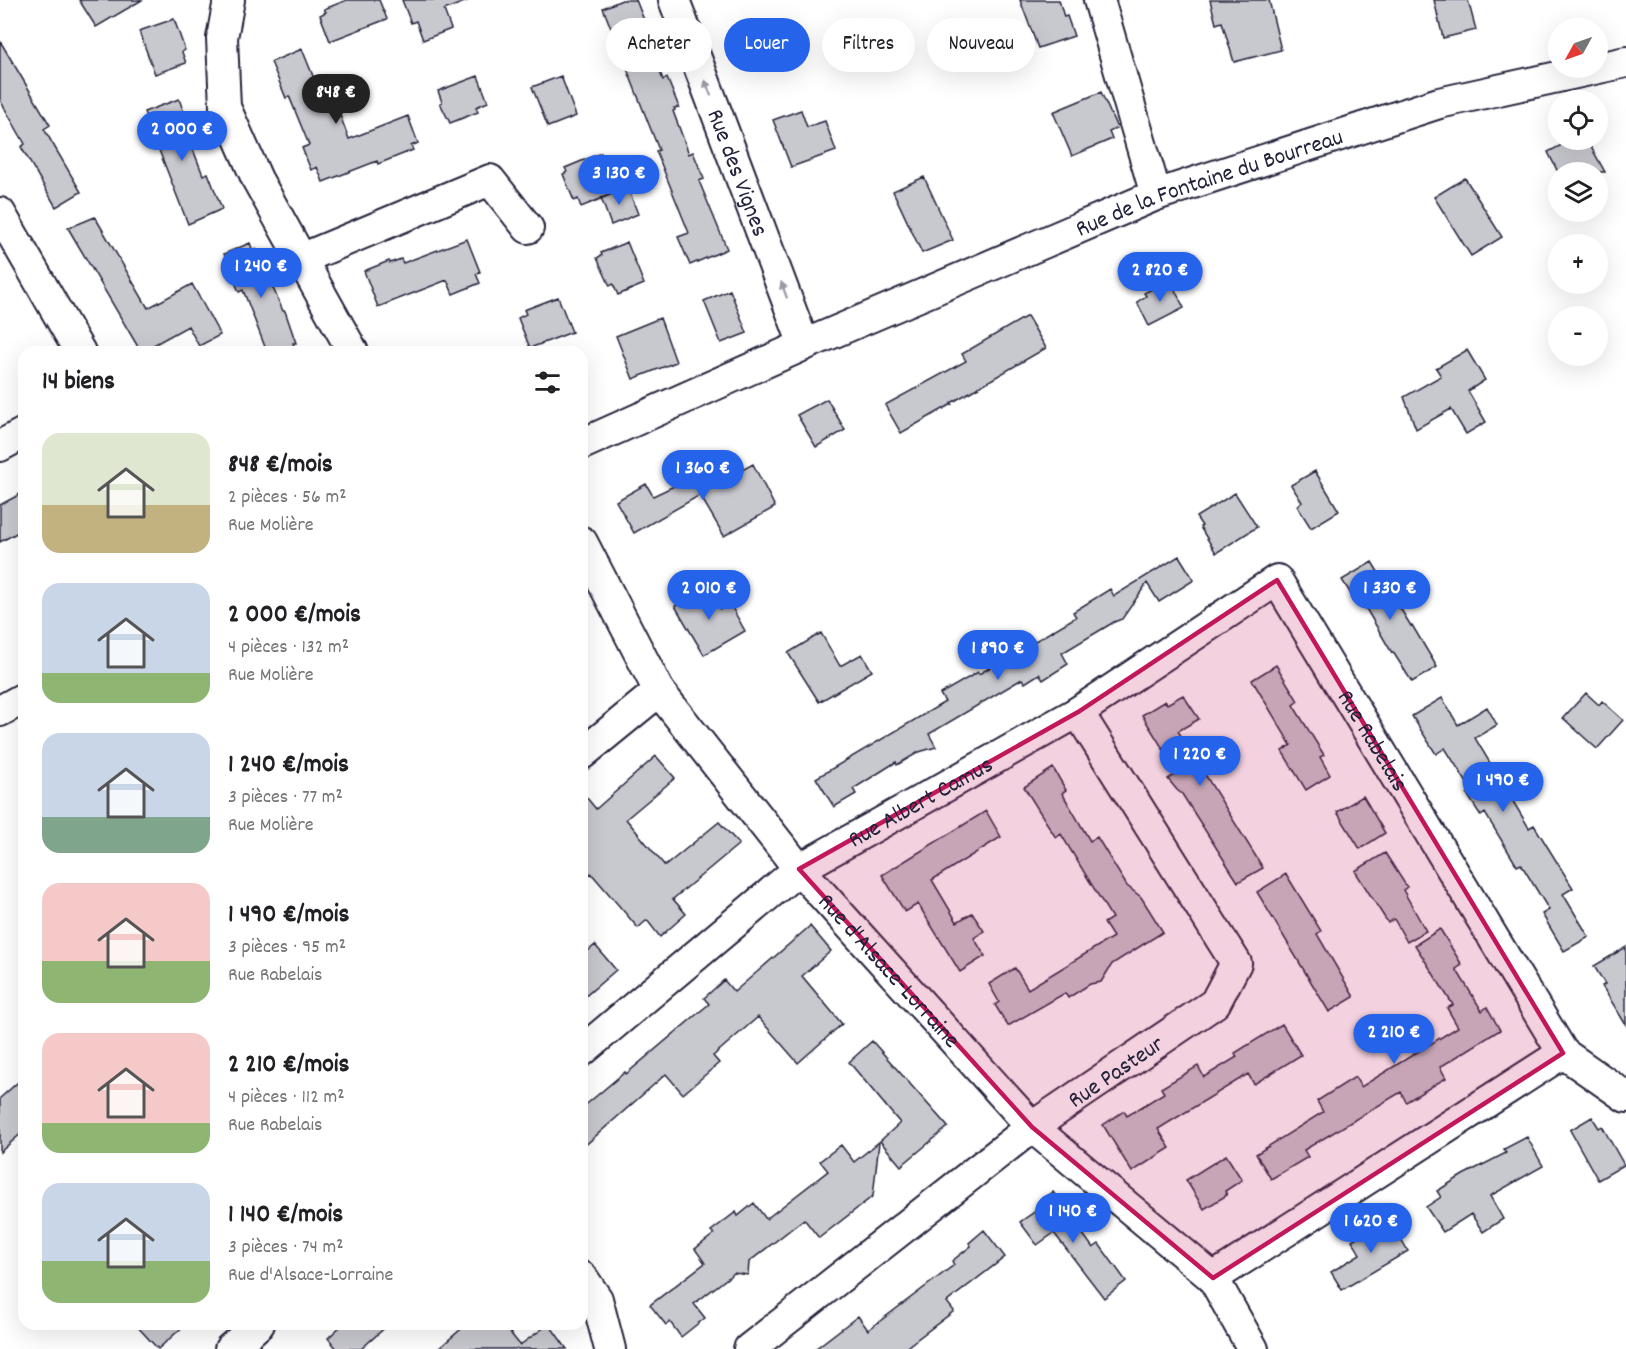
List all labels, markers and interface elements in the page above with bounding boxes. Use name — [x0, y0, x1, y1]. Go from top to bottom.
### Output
chip: Acheter — [606, 18, 712, 72]
chip: Louer — [724, 18, 810, 72]
chip: Filtres — [822, 18, 915, 72]
chip: Nouveau — [927, 18, 1035, 72]
north arrow — [1548, 18, 1608, 78]
map controls — [1548, 18, 1608, 366]
pin: 848 € — [294, 74, 378, 125]
text: 848 € — [316, 79, 356, 107]
one-way arrow — [703, 79, 712, 97]
button: locate — [1548, 90, 1608, 150]
street label: Rue des Vignes — [697, 105, 776, 242]
pin: 2 000 € — [127, 111, 237, 162]
text: 2 000 € — [151, 116, 213, 144]
street label: Rue de la Fontaine du Bourreau — [1071, 121, 1348, 247]
pin: 3 130 € — [564, 155, 674, 206]
text: 3 130 € — [592, 160, 646, 188]
button: layers — [1548, 162, 1608, 222]
button: + — [1548, 234, 1608, 294]
pin: 1 240 € — [206, 248, 316, 299]
pin: 2 820 € — [1105, 252, 1215, 303]
text: 1 240 € — [235, 253, 287, 281]
text: 2 820 € — [1132, 257, 1188, 285]
one-way arrow — [779, 281, 789, 299]
button: − — [1548, 306, 1608, 366]
text: 14 biens — [42, 364, 115, 401]
icon: filters — [531, 366, 564, 399]
text: 848 €/mois — [228, 447, 333, 484]
pin: 1 360 € — [648, 450, 758, 501]
text: 1 360 € — [676, 455, 730, 483]
icon: home — [90, 457, 162, 529]
text: 2 pièces · 56 m² — [228, 484, 346, 512]
text: Rue Molière — [228, 512, 314, 540]
pin: 2 010 € — [654, 570, 764, 621]
pin: 1 330 € — [1335, 570, 1445, 621]
text: 2 010 € — [681, 575, 737, 603]
text: 1 330 € — [1363, 575, 1417, 603]
text: 2 000 €/mois — [228, 597, 361, 634]
icon: home — [90, 607, 162, 679]
pin: 1 890 € — [943, 630, 1053, 681]
text: 4 pièces · 132 m² — [228, 634, 349, 662]
text: 1 890 € — [972, 635, 1024, 663]
text: Rue Molière — [228, 662, 314, 690]
street label: Rue Rabelais — [1327, 684, 1415, 799]
pin: 1 220 € — [1145, 736, 1255, 787]
text: 1 220 € — [1173, 741, 1227, 769]
text: 1 240 €/mois — [228, 747, 349, 784]
street label: Rue Albert Camus — [843, 749, 1000, 858]
icon: home — [90, 757, 162, 829]
pin: 1 490 € — [1448, 762, 1558, 813]
text: 1 490 € — [1476, 767, 1530, 795]
text: 3 pièces · 77 m² — [228, 784, 343, 812]
text: Rue Molière — [228, 812, 314, 840]
street label: Rue d'Alsace-Lorraine — [809, 887, 967, 1057]
text: 1 490 €/mois — [228, 897, 350, 934]
icon: home — [90, 907, 162, 979]
text: 3 pièces · 95 m² — [228, 934, 346, 962]
text: Rue Rabelais — [228, 962, 323, 990]
pin: 2 210 € — [1339, 1014, 1449, 1065]
text: 2 210 € — [1367, 1019, 1421, 1047]
street label: Rue Pasteur — [1062, 1028, 1171, 1118]
text: 2 210 €/mois — [228, 1047, 350, 1084]
icon: home — [90, 1057, 162, 1129]
text: 4 pièces · 112 m² — [228, 1084, 344, 1112]
text: Rue Rabelais — [228, 1112, 323, 1140]
pin: 1 140 € — [1018, 1193, 1128, 1244]
text: 1 140 €/mois — [228, 1197, 343, 1234]
text: 1 140 € — [1049, 1198, 1097, 1226]
pin: 1 620 € — [1316, 1203, 1426, 1254]
icon: home — [90, 1207, 162, 1279]
text: 1 620 € — [1344, 1208, 1398, 1236]
text: 3 pièces · 74 m² — [228, 1234, 344, 1262]
text: Rue d'Alsace-Lorraine — [228, 1262, 393, 1290]

